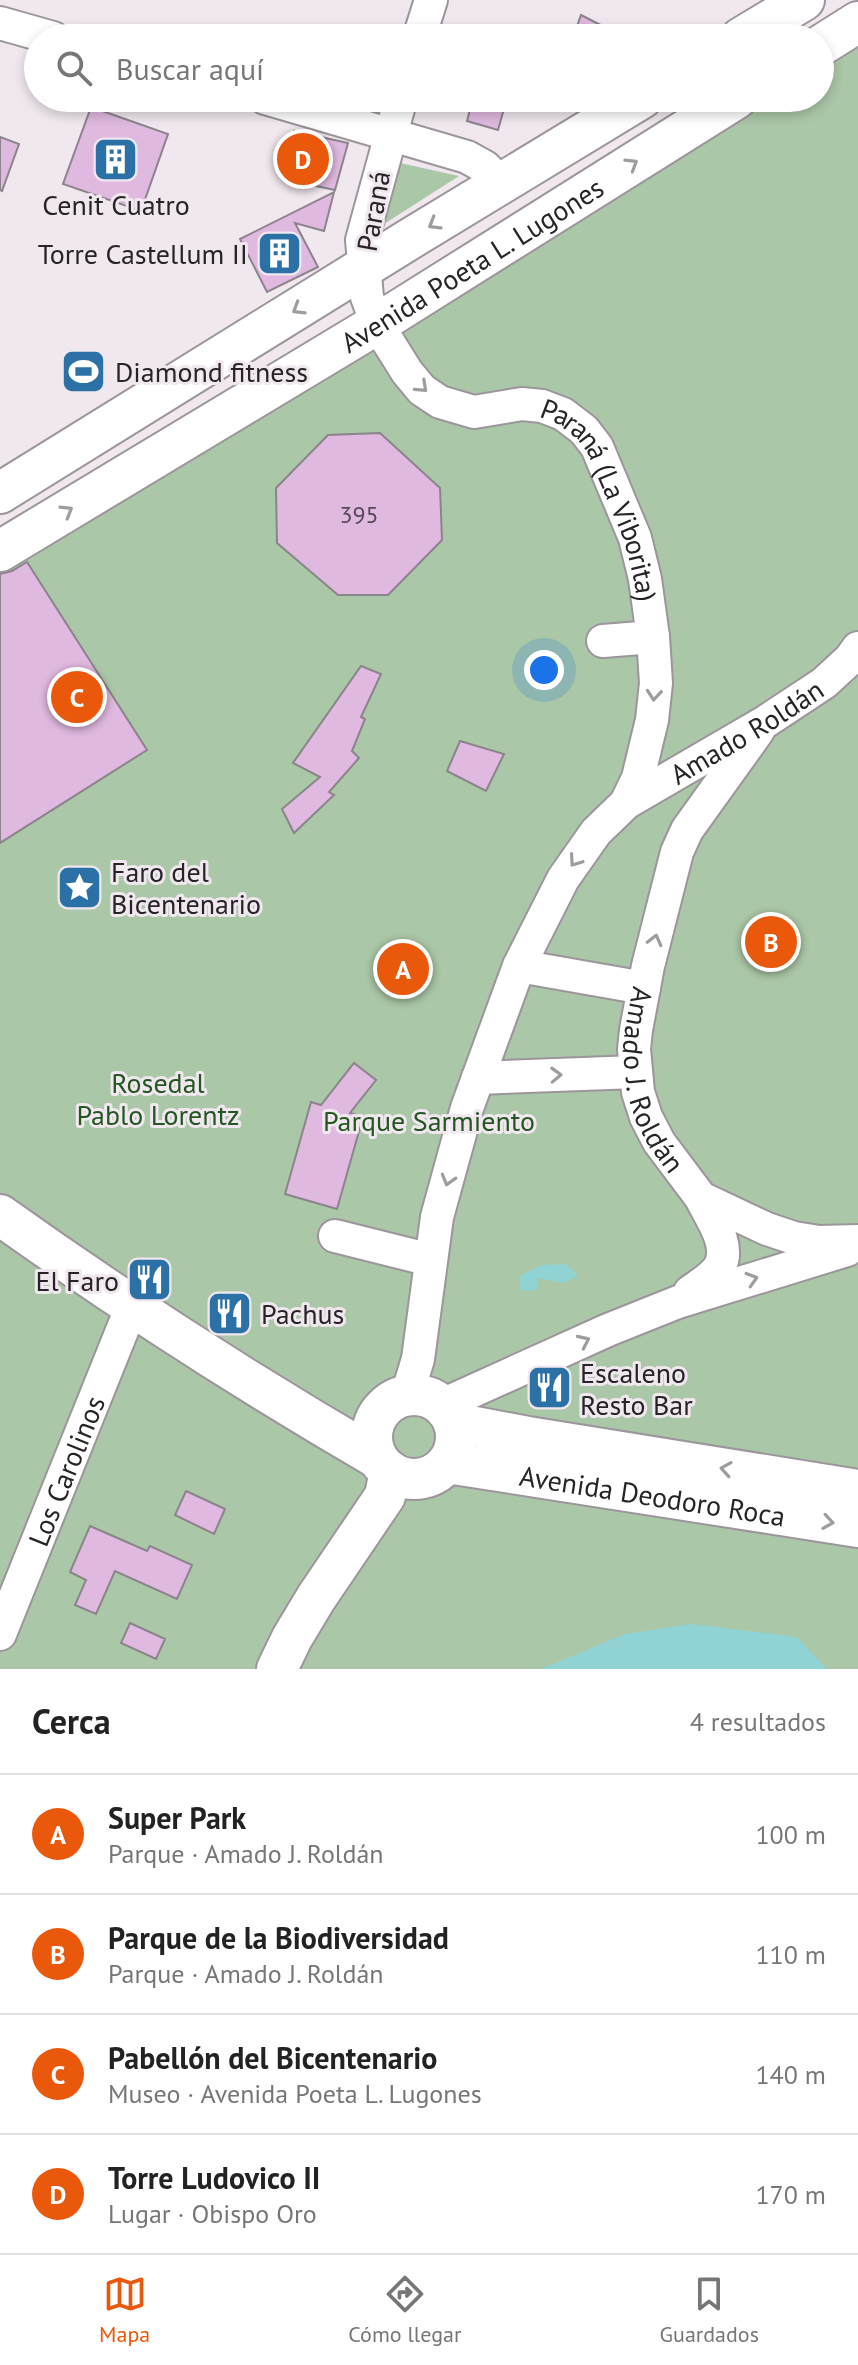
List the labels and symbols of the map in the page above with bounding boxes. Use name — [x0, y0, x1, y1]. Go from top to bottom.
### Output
pin: D — [277, 129, 329, 189]
building icon: Cenit Cuatro — [92, 135, 140, 183]
one-way arrow — [623, 158, 638, 173]
street label: Avenida Poeta L. Lugones — [334, 168, 610, 360]
street label: Paraná — [348, 168, 398, 254]
place label: Cenit Cuatro — [42, 186, 190, 223]
one-way arrow — [428, 214, 443, 229]
building icon: Torre Castellum II — [255, 229, 303, 277]
place label: Torre Castellum II — [38, 235, 248, 272]
one-way arrow — [292, 300, 307, 315]
sports icon: Diamond fitness — [60, 347, 108, 395]
place label: Diamond fitness — [115, 353, 308, 390]
one-way arrow — [413, 378, 427, 393]
street label: Paraná (La Viborita) — [536, 389, 666, 604]
house number: 395 — [339, 499, 379, 530]
one-way arrow — [58, 505, 73, 521]
your location — [524, 650, 564, 690]
pin: C — [51, 667, 103, 727]
street label: Amado Roldán — [663, 670, 830, 792]
one-way arrow — [646, 689, 663, 702]
place label: Faro del Bicentenario — [111, 853, 261, 922]
one-way arrow — [570, 853, 585, 867]
place icon: Faro del Bicentenario — [56, 863, 104, 911]
pin: B — [745, 912, 797, 972]
one-way arrow — [645, 934, 662, 948]
pin: A — [377, 939, 429, 999]
street label: Amado J. Roldán — [615, 984, 694, 1179]
park label: Rosedal Pablo Lorentz — [76, 1064, 240, 1133]
one-way arrow — [550, 1067, 563, 1084]
park label: Parque Sarmiento — [323, 1102, 535, 1139]
one-way arrow — [440, 1172, 457, 1186]
restaurant icon: El Faro — [126, 1256, 174, 1304]
place label: El Faro — [35, 1262, 119, 1299]
one-way arrow — [745, 1272, 759, 1288]
restaurant icon: Pachus — [206, 1289, 254, 1337]
place label: Pachus — [261, 1295, 344, 1332]
one-way arrow — [576, 1335, 590, 1351]
place label: Escaleno Resto Bar — [580, 1354, 693, 1423]
restaurant icon: Escaleno Resto Bar — [525, 1364, 573, 1412]
street label: Los Carolinos — [19, 1390, 113, 1551]
street label: Avenida Deodoro Roca — [517, 1456, 788, 1534]
one-way arrow — [719, 1461, 733, 1478]
one-way arrow — [821, 1513, 835, 1530]

